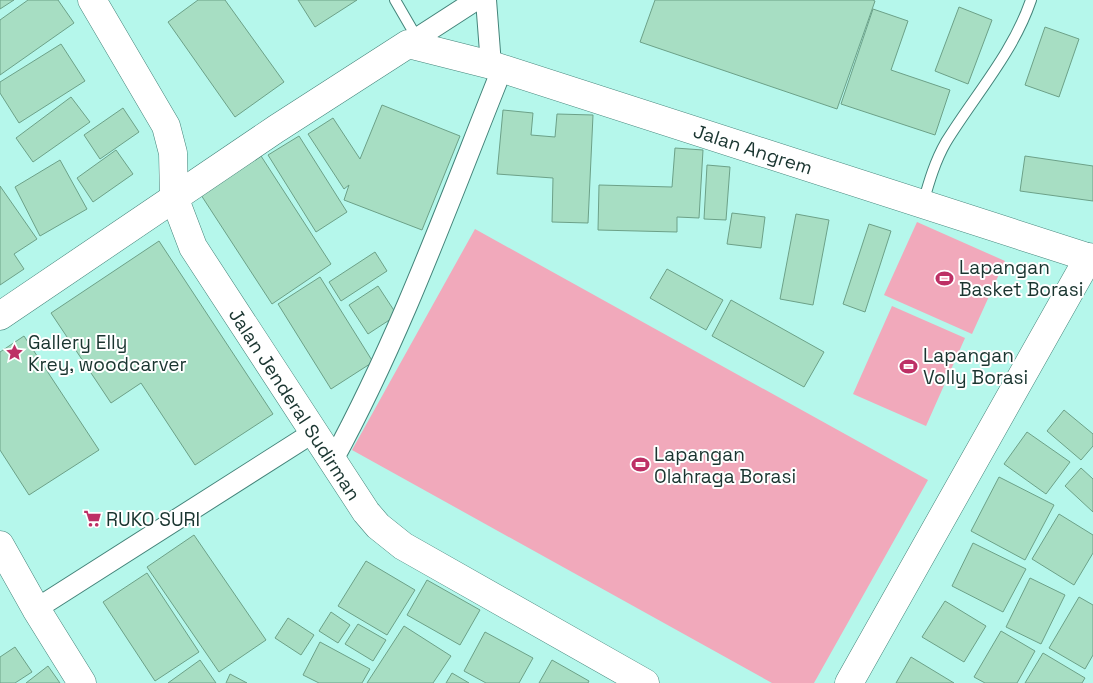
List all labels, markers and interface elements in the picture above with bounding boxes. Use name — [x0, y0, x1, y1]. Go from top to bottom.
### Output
street label: Jalan Angrem — [690, 118, 816, 180]
place label: Lapangan Basket Borasi — [959, 255, 1083, 302]
sports icon: Lapangan Basket Borasi — [935, 268, 955, 288]
street label: Jalan Jenderal Sudirman — [223, 303, 366, 505]
place label: Gallery Elly Krey, woodcarver — [28, 330, 187, 377]
place icon: Gallery Elly Krey, woodcarver — [4, 343, 24, 363]
place label: Lapangan Volly Borasi — [923, 343, 1028, 390]
sports icon: Lapangan Volly Borasi — [899, 356, 919, 376]
place label: Lapangan Olahraga Borasi — [654, 442, 796, 489]
sports icon: Lapangan Olahraga Borasi — [630, 455, 650, 475]
place label: RUKO SURI — [106, 507, 200, 532]
supermarket icon: RUKO SURI — [82, 509, 102, 529]

